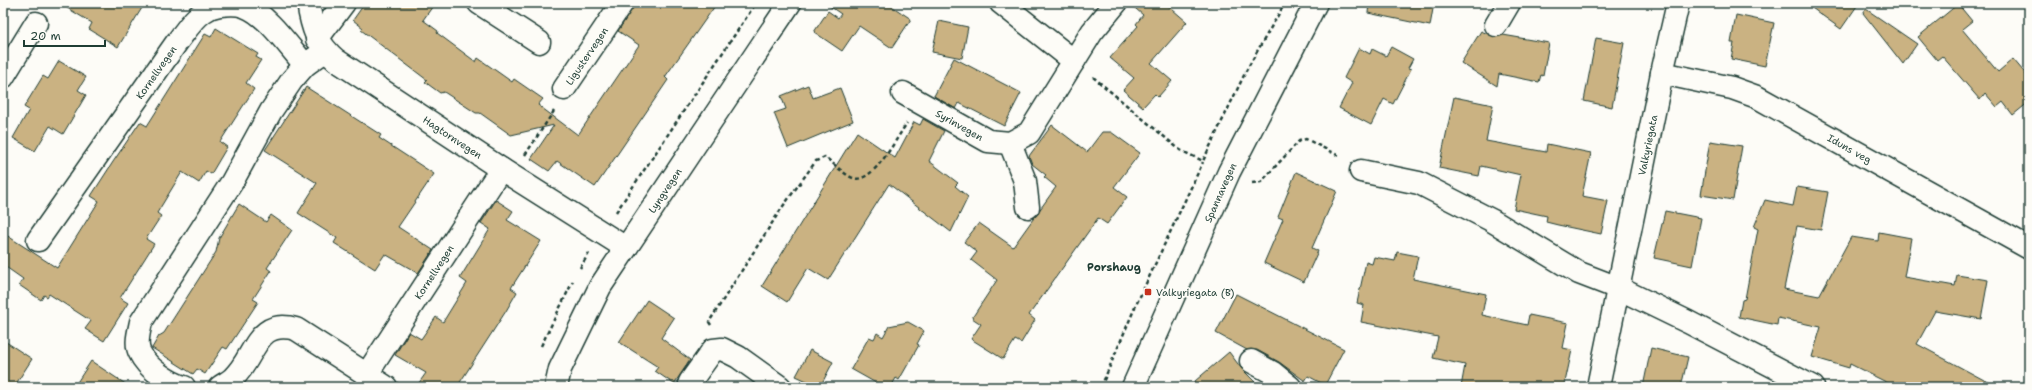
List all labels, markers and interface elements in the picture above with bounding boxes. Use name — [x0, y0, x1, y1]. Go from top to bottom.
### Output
scale bar — [24, 22, 105, 48]
street label: Ligustervegen — [563, 25, 611, 88]
text: 20 m — [30, 28, 61, 44]
street label: Kornellvegen — [133, 43, 179, 102]
street label: Syrinvegen — [933, 107, 985, 144]
street label: Hagtornvegen — [420, 113, 484, 162]
street label: Valkyriegata — [1635, 113, 1660, 176]
street label: Iduns veg — [1825, 131, 1874, 166]
street label: Spannavegen — [1201, 161, 1240, 225]
street label: Lyngvegen — [645, 166, 685, 216]
street label: Kornellvegen — [412, 242, 457, 302]
district label: Porshaug — [1087, 260, 1141, 275]
place label: Valkyriegata (B) — [1156, 286, 1234, 299]
marker: Valkyriegata (B) — [1143, 287, 1153, 297]

